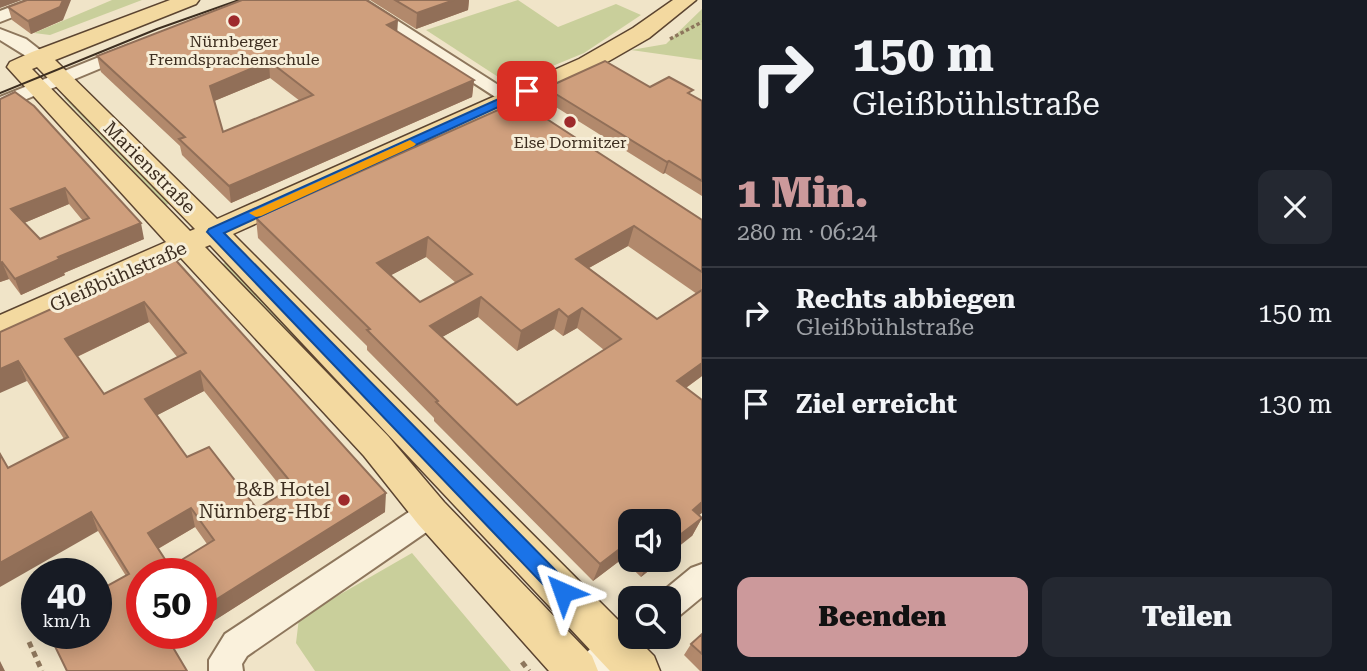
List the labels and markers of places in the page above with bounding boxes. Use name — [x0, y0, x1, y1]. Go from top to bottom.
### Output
marker: Nürnberger Fremdsprachenschule — [226, 13, 242, 29]
place label: Nürnberger Fremdsprachenschule — [148, 32, 320, 69]
pin — [497, 61, 557, 121]
marker: Else Dormitzer — [562, 114, 578, 130]
place label: Else Dormitzer — [513, 133, 627, 152]
place label: B&B Hotel Nürnberg-Hbf — [199, 478, 331, 523]
marker: B&B Hotel Nürnberg-Hbf — [336, 492, 352, 508]

